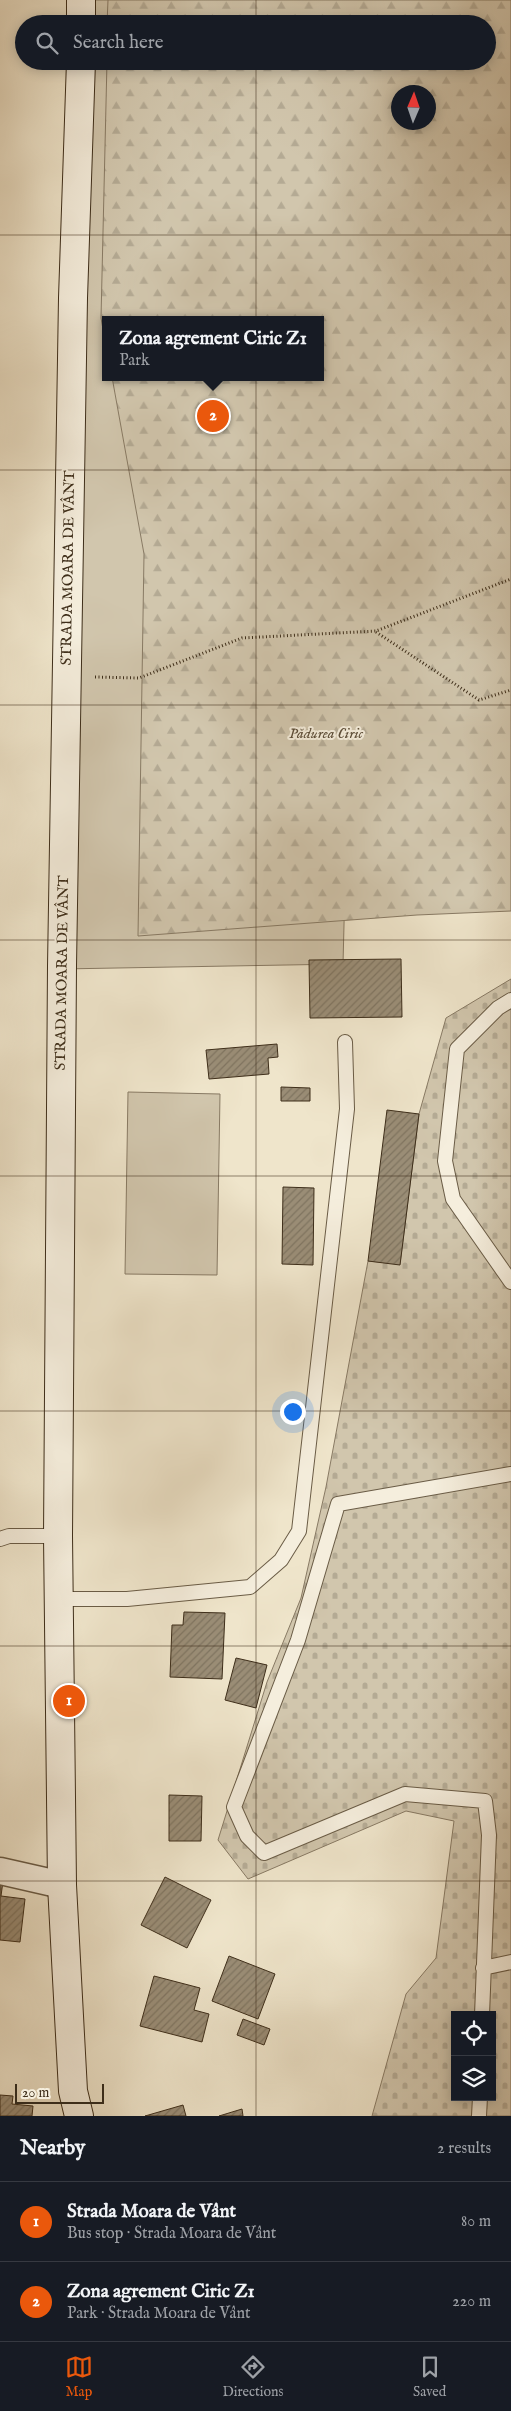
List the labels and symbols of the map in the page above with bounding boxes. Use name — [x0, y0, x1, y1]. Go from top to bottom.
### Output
north arrow — [391, 85, 436, 130]
pin: 2 — [197, 397, 229, 435]
street label: STRADA MOARA DE VÂNT — [57, 470, 79, 666]
park label: Pădurea Ciric — [289, 724, 364, 743]
street label: STRADA MOARA DE VÂNT — [51, 875, 73, 1071]
your location — [280, 1399, 306, 1425]
pin: 1 — [53, 1682, 85, 1720]
scale bar — [15, 2081, 104, 2104]

